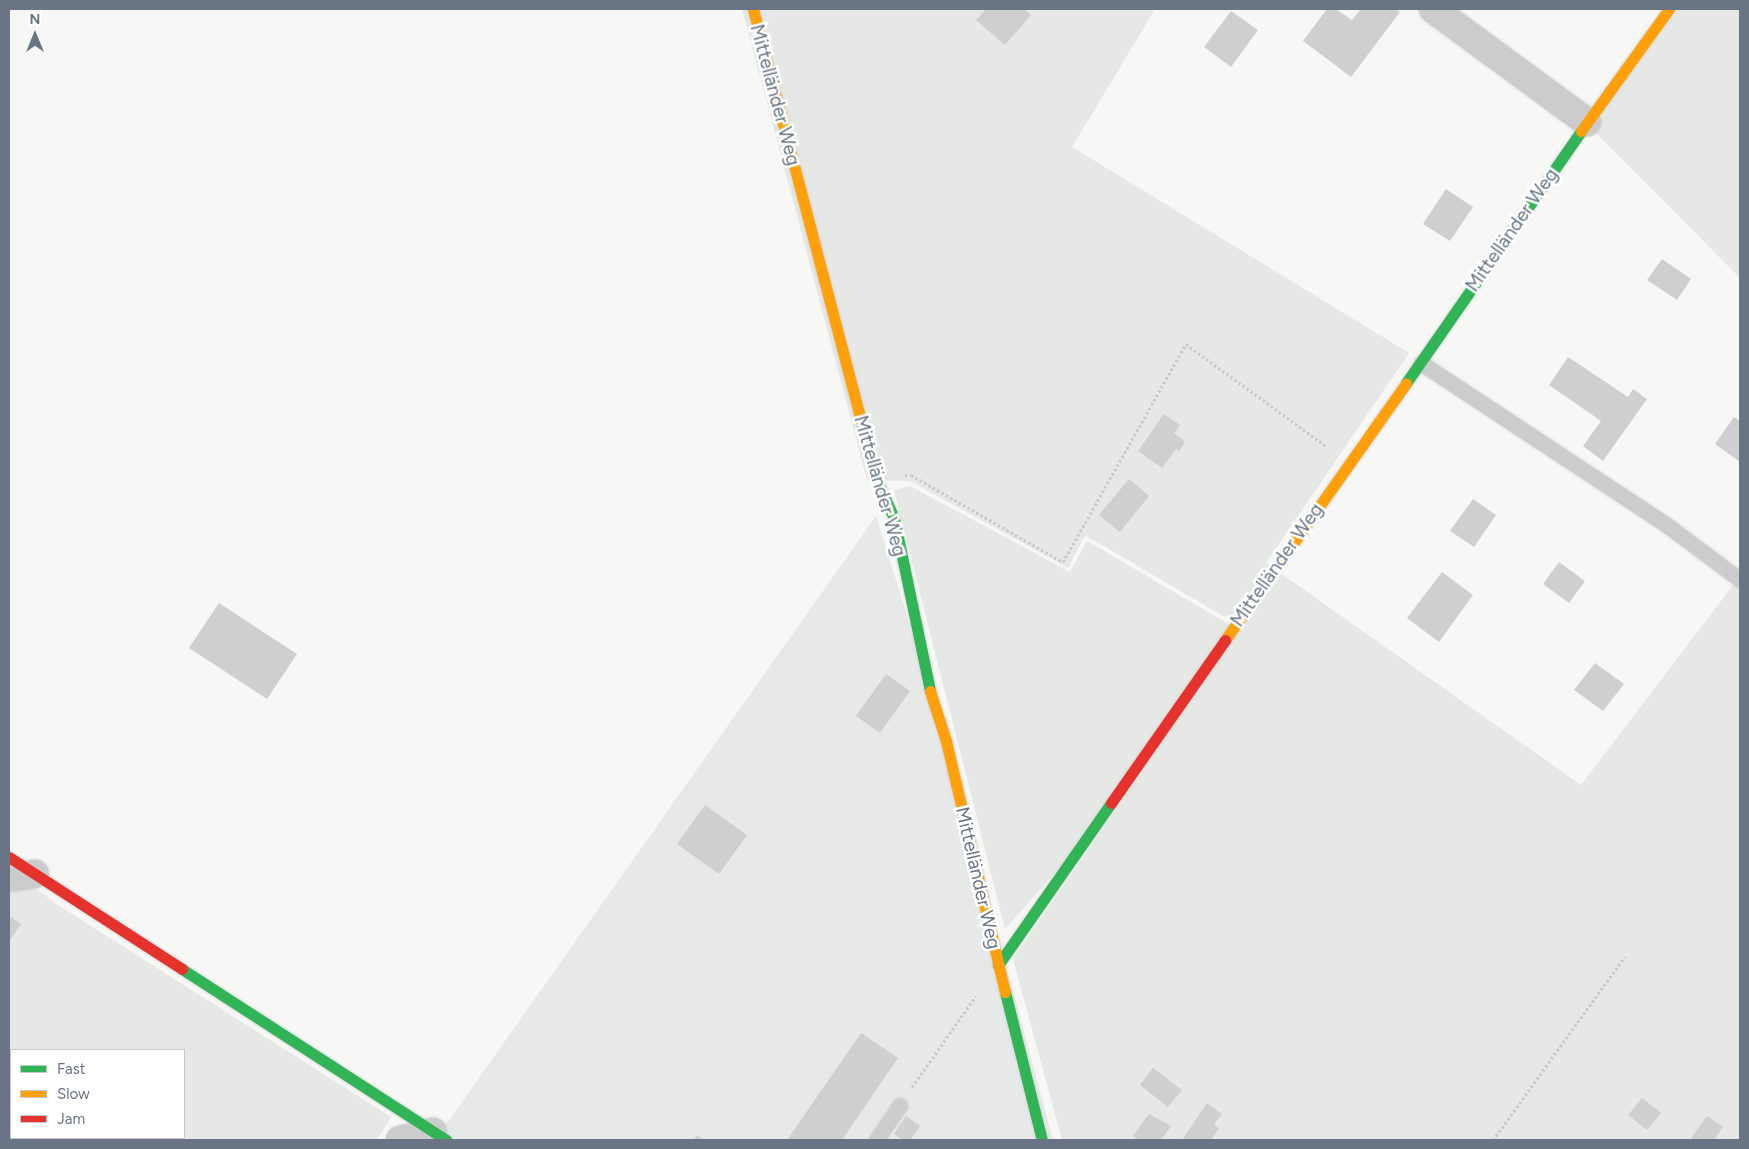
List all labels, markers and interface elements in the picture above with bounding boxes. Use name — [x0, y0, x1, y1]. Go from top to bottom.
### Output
north arrow — [10, 10, 60, 60]
text: N — [30, 11, 40, 28]
street label: Mittelländer Weg — [745, 22, 805, 168]
street label: Mittelländer Weg — [1461, 164, 1563, 296]
street label: Mittelländer Weg — [849, 413, 911, 559]
street label: Mittelländer Weg — [1226, 499, 1328, 631]
street label: Mittelländer Weg — [951, 805, 1005, 951]
legend — [10, 1049, 185, 1139]
text: Fast — [57, 1060, 85, 1078]
text: Slow — [57, 1085, 90, 1103]
text: Jam — [57, 1110, 85, 1128]

